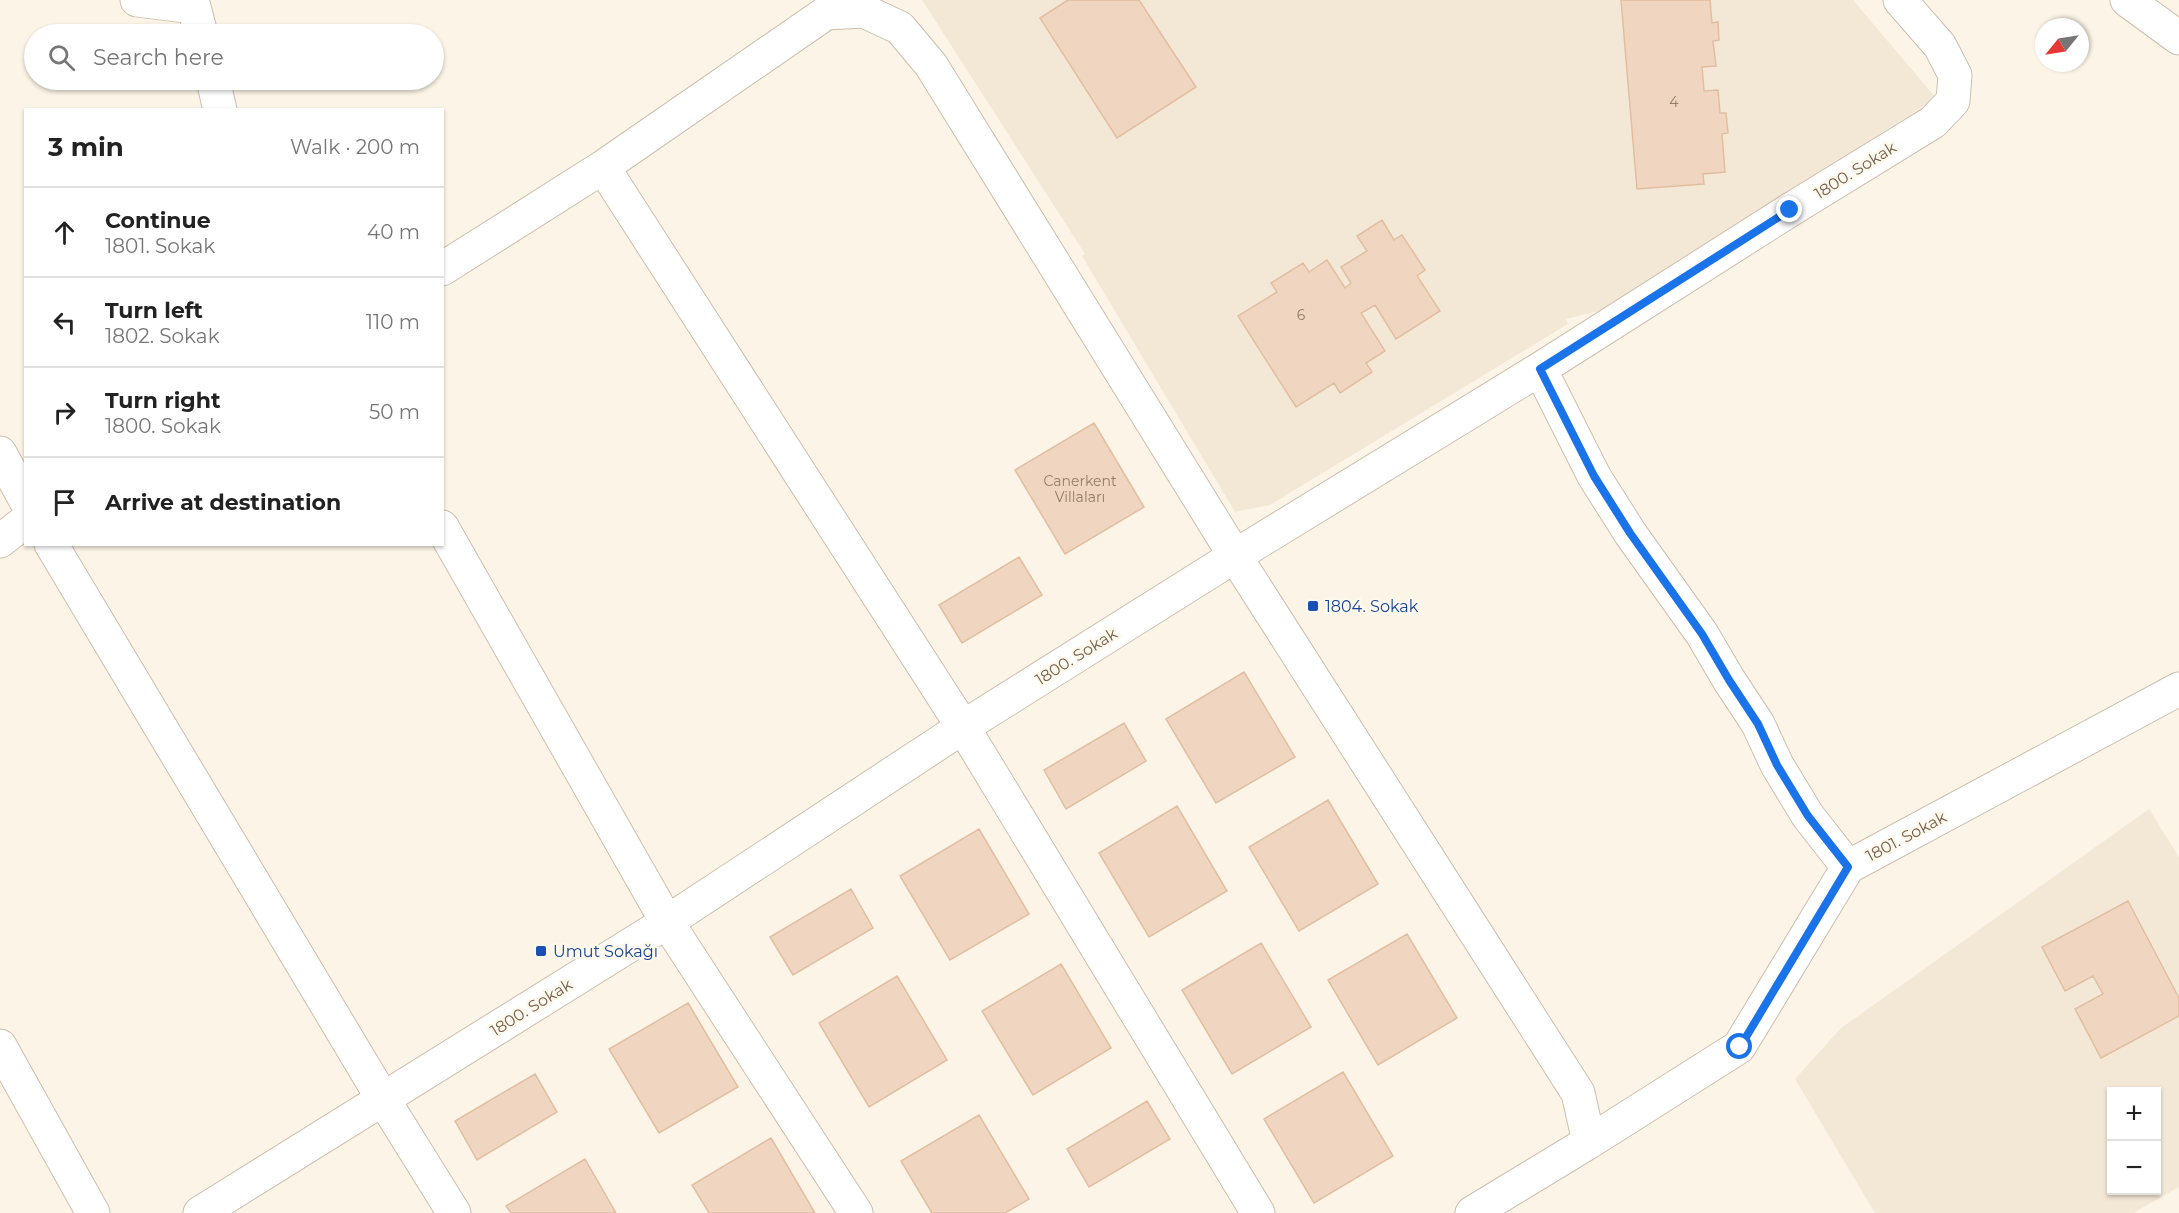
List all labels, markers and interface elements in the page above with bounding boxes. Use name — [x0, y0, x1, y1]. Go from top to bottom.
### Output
north arrow — [2035, 18, 2089, 72]
search box — [24, 24, 444, 90]
icon: search — [45, 41, 78, 74]
text: Search here — [93, 44, 224, 71]
house number: 4 — [1669, 93, 1679, 111]
text: 3 min — [48, 131, 124, 163]
text: Walk · 200 m — [290, 135, 420, 159]
street label: 1800. Sokak — [1811, 138, 1900, 203]
route end — [1776, 196, 1802, 222]
text: Continue — [105, 207, 211, 234]
icon: ahead — [48, 216, 81, 249]
text: 40 m — [367, 220, 420, 244]
text: 1801. Sokak — [105, 234, 215, 258]
text: Turn left — [105, 297, 203, 324]
icon: left — [48, 306, 81, 339]
house number: 6 — [1297, 306, 1306, 324]
text: 110 m — [366, 310, 420, 334]
text: 1802. Sokak — [105, 324, 220, 348]
text: Turn right — [105, 387, 220, 414]
icon: right — [48, 396, 81, 429]
text: 50 m — [369, 400, 420, 424]
text: 1800. Sokak — [105, 414, 221, 438]
house number: Canerkent Villaları — [1043, 472, 1117, 506]
icon: arrive — [48, 486, 81, 519]
text: Arrive at destination — [105, 489, 341, 516]
place label: 1804. Sokak — [1325, 597, 1419, 616]
marker: 1804. Sokak — [1306, 599, 1320, 613]
street label: 1800. Sokak — [1032, 624, 1121, 689]
street label: 1801. Sokak — [1863, 807, 1950, 866]
place label: Umut Sokağı — [553, 942, 658, 961]
marker: Umut Sokağı — [534, 944, 548, 958]
street label: 1800. Sokak — [487, 975, 576, 1040]
route start — [1726, 1033, 1752, 1059]
map controls — [2107, 1087, 2161, 1195]
button: + — [2107, 1087, 2161, 1141]
button: − — [2107, 1141, 2161, 1195]

